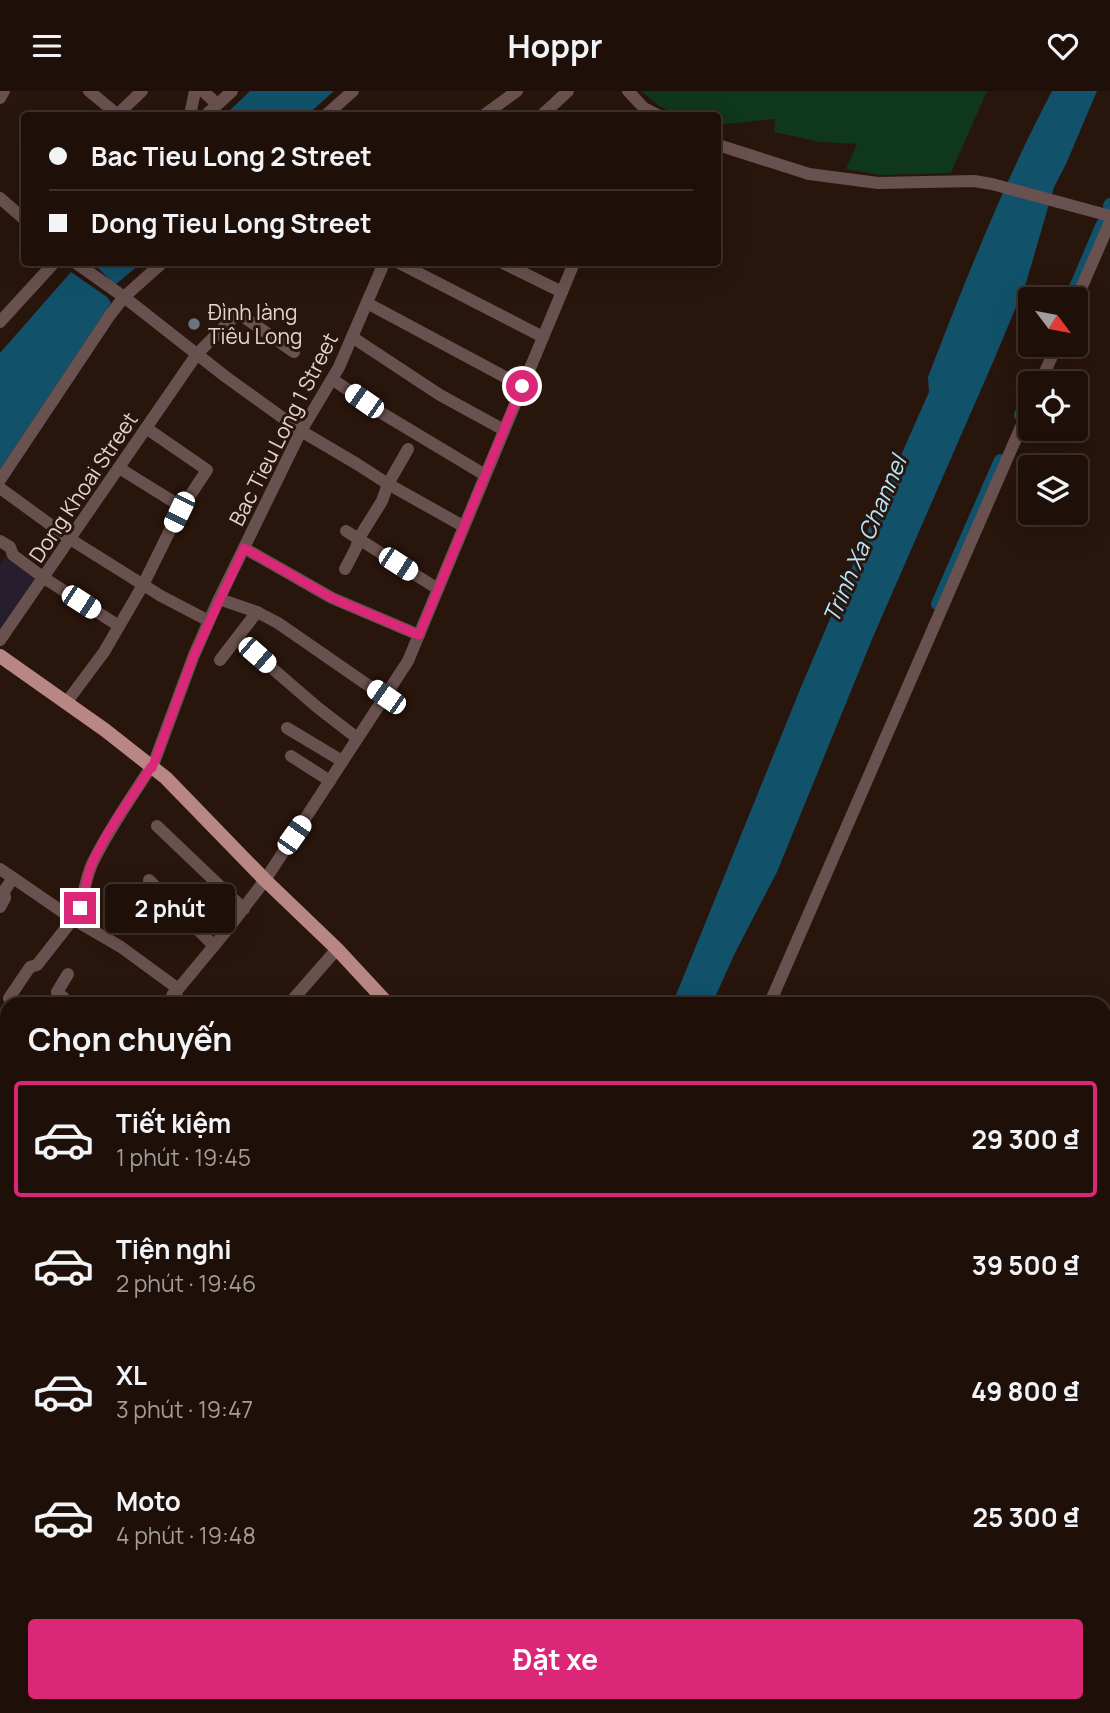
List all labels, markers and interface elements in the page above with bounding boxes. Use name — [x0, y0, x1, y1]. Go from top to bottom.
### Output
text: Hoppr — [507, 24, 603, 68]
icon: menu — [28, 27, 66, 65]
icon: heart — [1044, 27, 1082, 65]
text: Bac Tieu Long 2 Street — [91, 138, 372, 174]
text: Dong Tieu Long Street — [91, 205, 371, 241]
north arrow — [1018, 287, 1088, 357]
map controls — [1018, 287, 1088, 525]
place label: Đình làng Tiêu Long — [208, 298, 302, 350]
marker: Đình làng Tiêu Long — [186, 316, 202, 332]
street label: Bac Tieu Long 1 Street — [222, 328, 344, 530]
route start — [506, 370, 538, 402]
button: locate — [1018, 371, 1088, 441]
car — [341, 380, 388, 422]
street label: Dong Khoai Street — [22, 406, 144, 568]
water label: Trinh Xa Channel — [814, 448, 915, 627]
button: layers — [1018, 455, 1088, 525]
car — [161, 489, 198, 535]
car — [375, 544, 422, 584]
car — [58, 582, 105, 622]
car — [235, 633, 280, 677]
car — [363, 676, 410, 718]
car — [274, 812, 315, 858]
callout: 2 phút — [104, 883, 234, 933]
route end — [64, 892, 96, 924]
text: 2 phút — [134, 892, 206, 924]
text: Chọn chuyến — [28, 1017, 232, 1061]
text: Tiết kiệm — [116, 1105, 231, 1141]
icon: car — [32, 1108, 95, 1171]
text: 29 300 ₫ — [972, 1121, 1079, 1157]
text: 1 phút · 19:45 — [116, 1141, 251, 1173]
text: Tiện nghi — [116, 1231, 232, 1267]
icon: car — [32, 1234, 95, 1297]
text: 39 500 ₫ — [972, 1247, 1079, 1283]
text: 2 phút · 19:46 — [116, 1267, 256, 1299]
text: XL — [116, 1357, 147, 1393]
icon: car — [32, 1360, 95, 1423]
text: 49 800 ₫ — [971, 1373, 1079, 1409]
text: 3 phút · 19:47 — [116, 1393, 253, 1425]
text: Moto — [116, 1483, 181, 1519]
icon: car — [32, 1486, 95, 1549]
text: 25 300 ₫ — [973, 1499, 1079, 1535]
text: 4 phút · 19:48 — [116, 1519, 256, 1551]
button: Đặt xe — [28, 1619, 1083, 1699]

